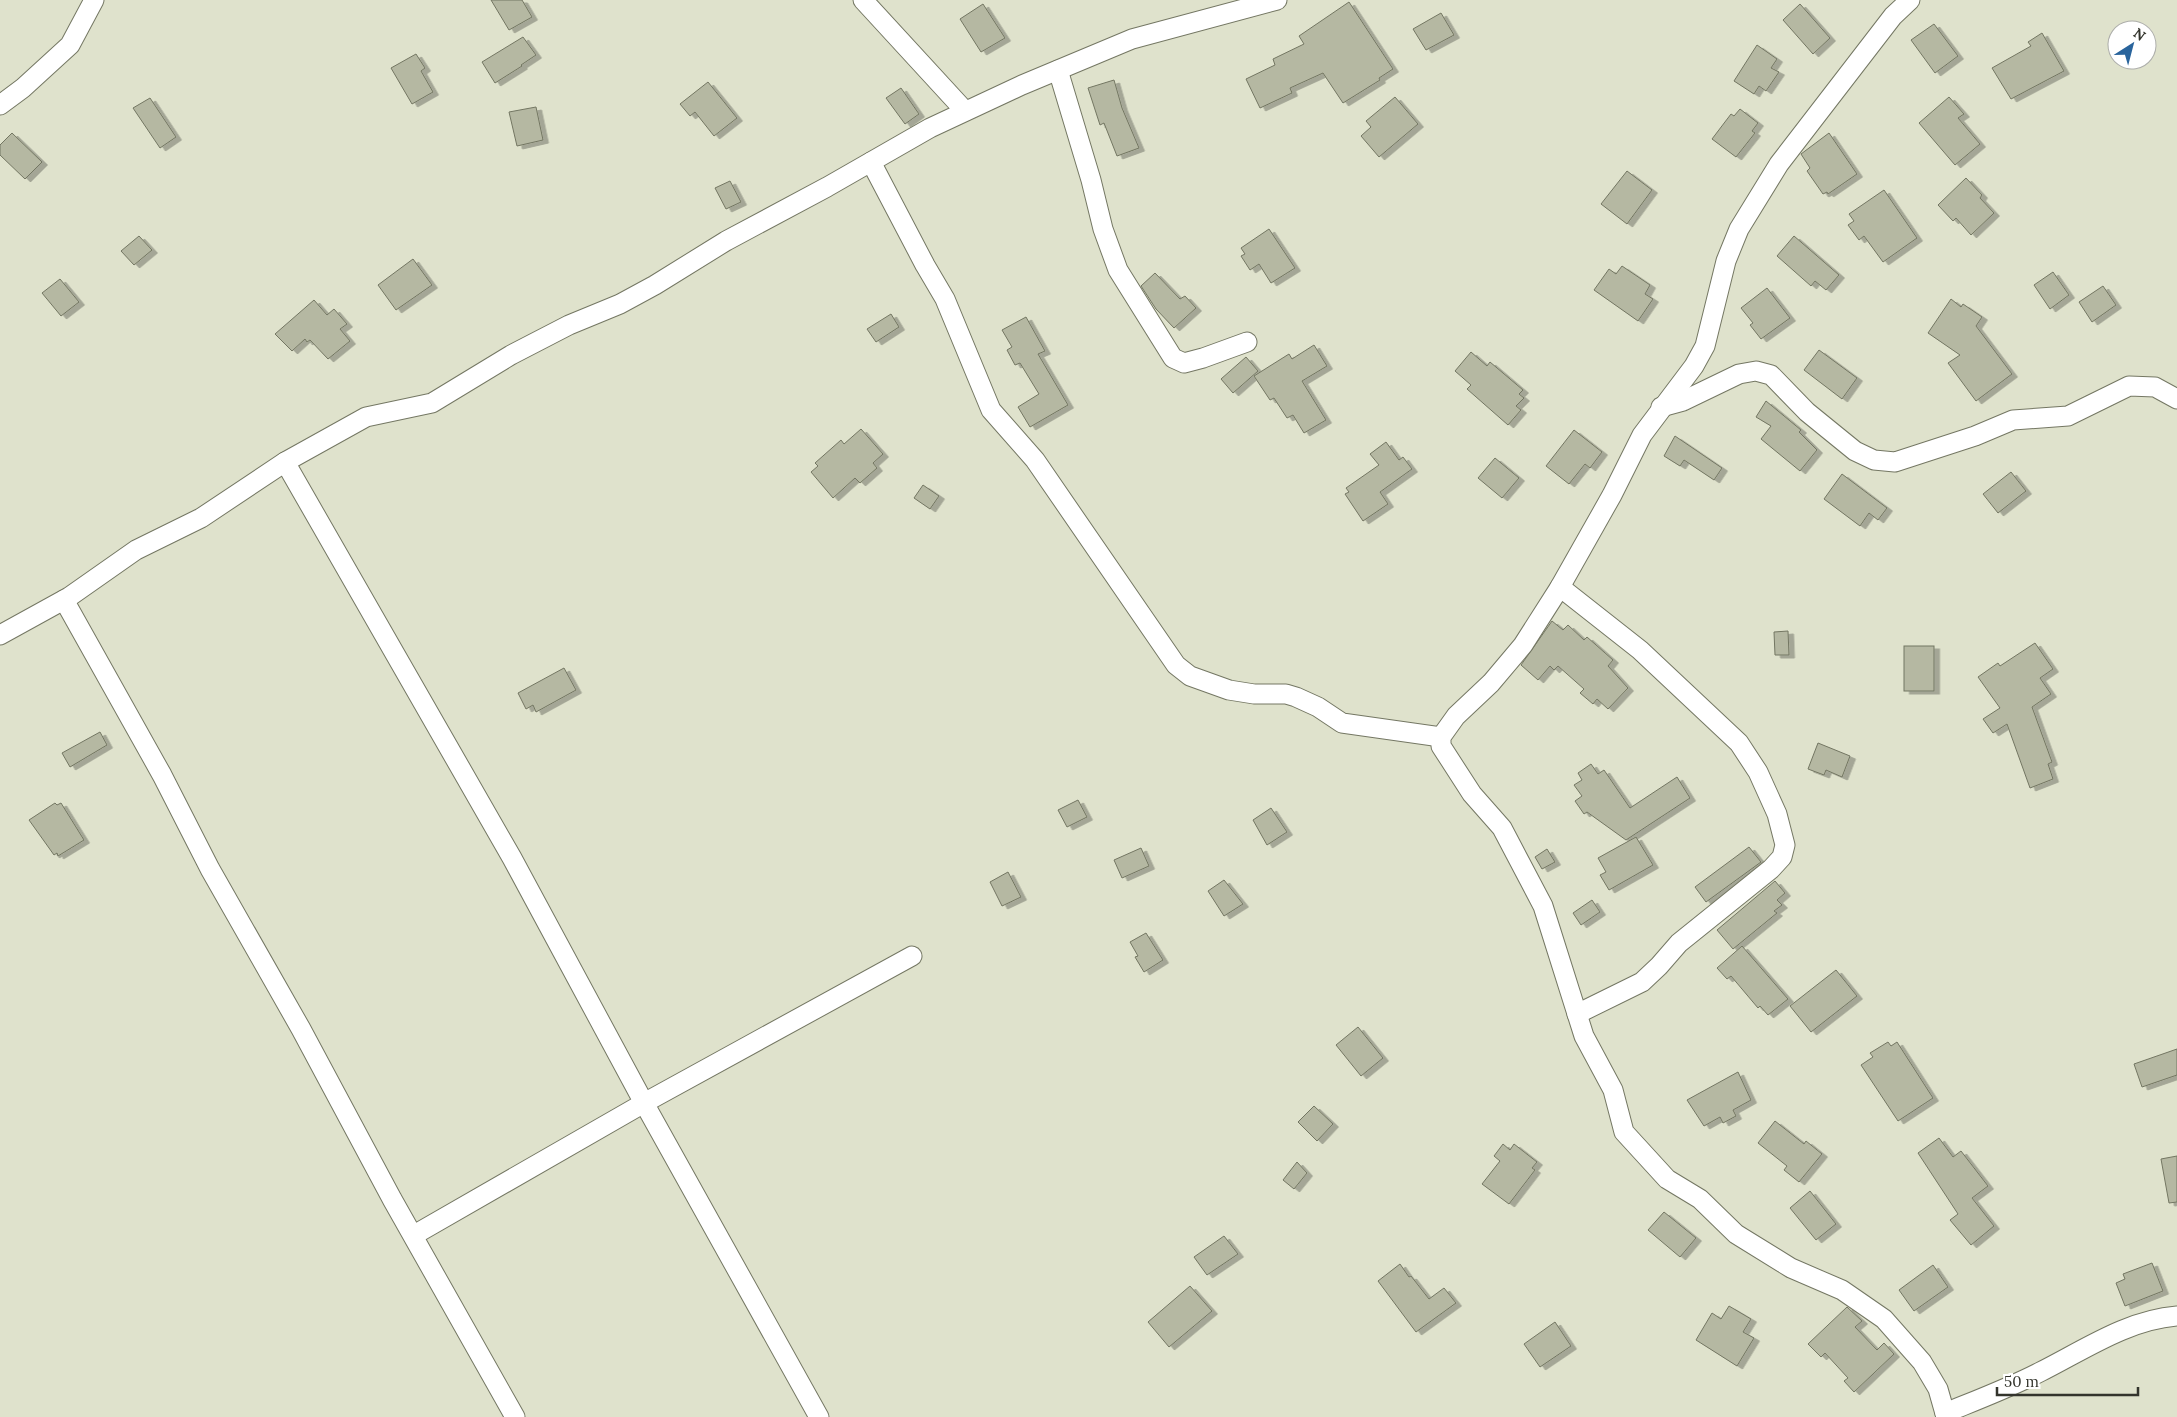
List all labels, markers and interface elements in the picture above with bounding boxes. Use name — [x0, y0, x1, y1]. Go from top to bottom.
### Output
north arrow — [2107, 20, 2157, 70]
text: N — [2130, 24, 2149, 45]
scale bar — [1997, 1364, 2138, 1396]
text: 50 m — [2004, 1372, 2039, 1391]

